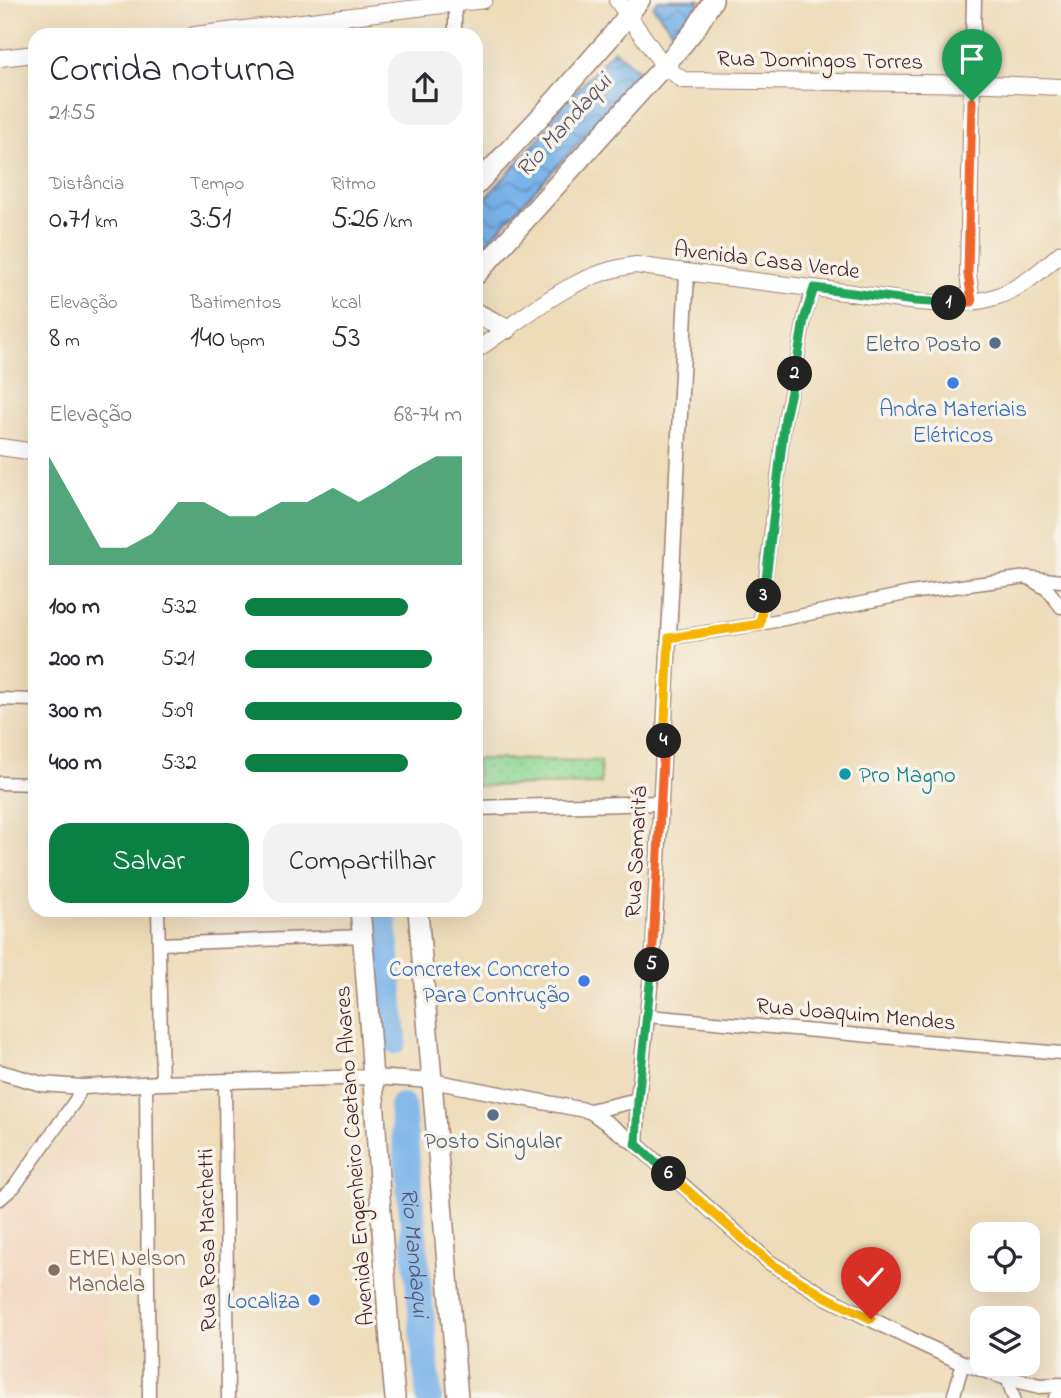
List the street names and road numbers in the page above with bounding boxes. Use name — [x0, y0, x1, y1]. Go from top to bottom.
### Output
street label: Rua Domingos Torres — [716, 43, 923, 81]
street label: Avenida Casa Verde — [672, 234, 862, 289]
street label: Rua Samaritá — [618, 785, 657, 919]
street label: Avenida Engenheiro Caetano Alvares — [327, 984, 385, 1327]
street label: Rua Joaquim Mendes — [754, 990, 957, 1041]
street label: Rua Rosa Marchetti — [190, 1148, 227, 1332]

